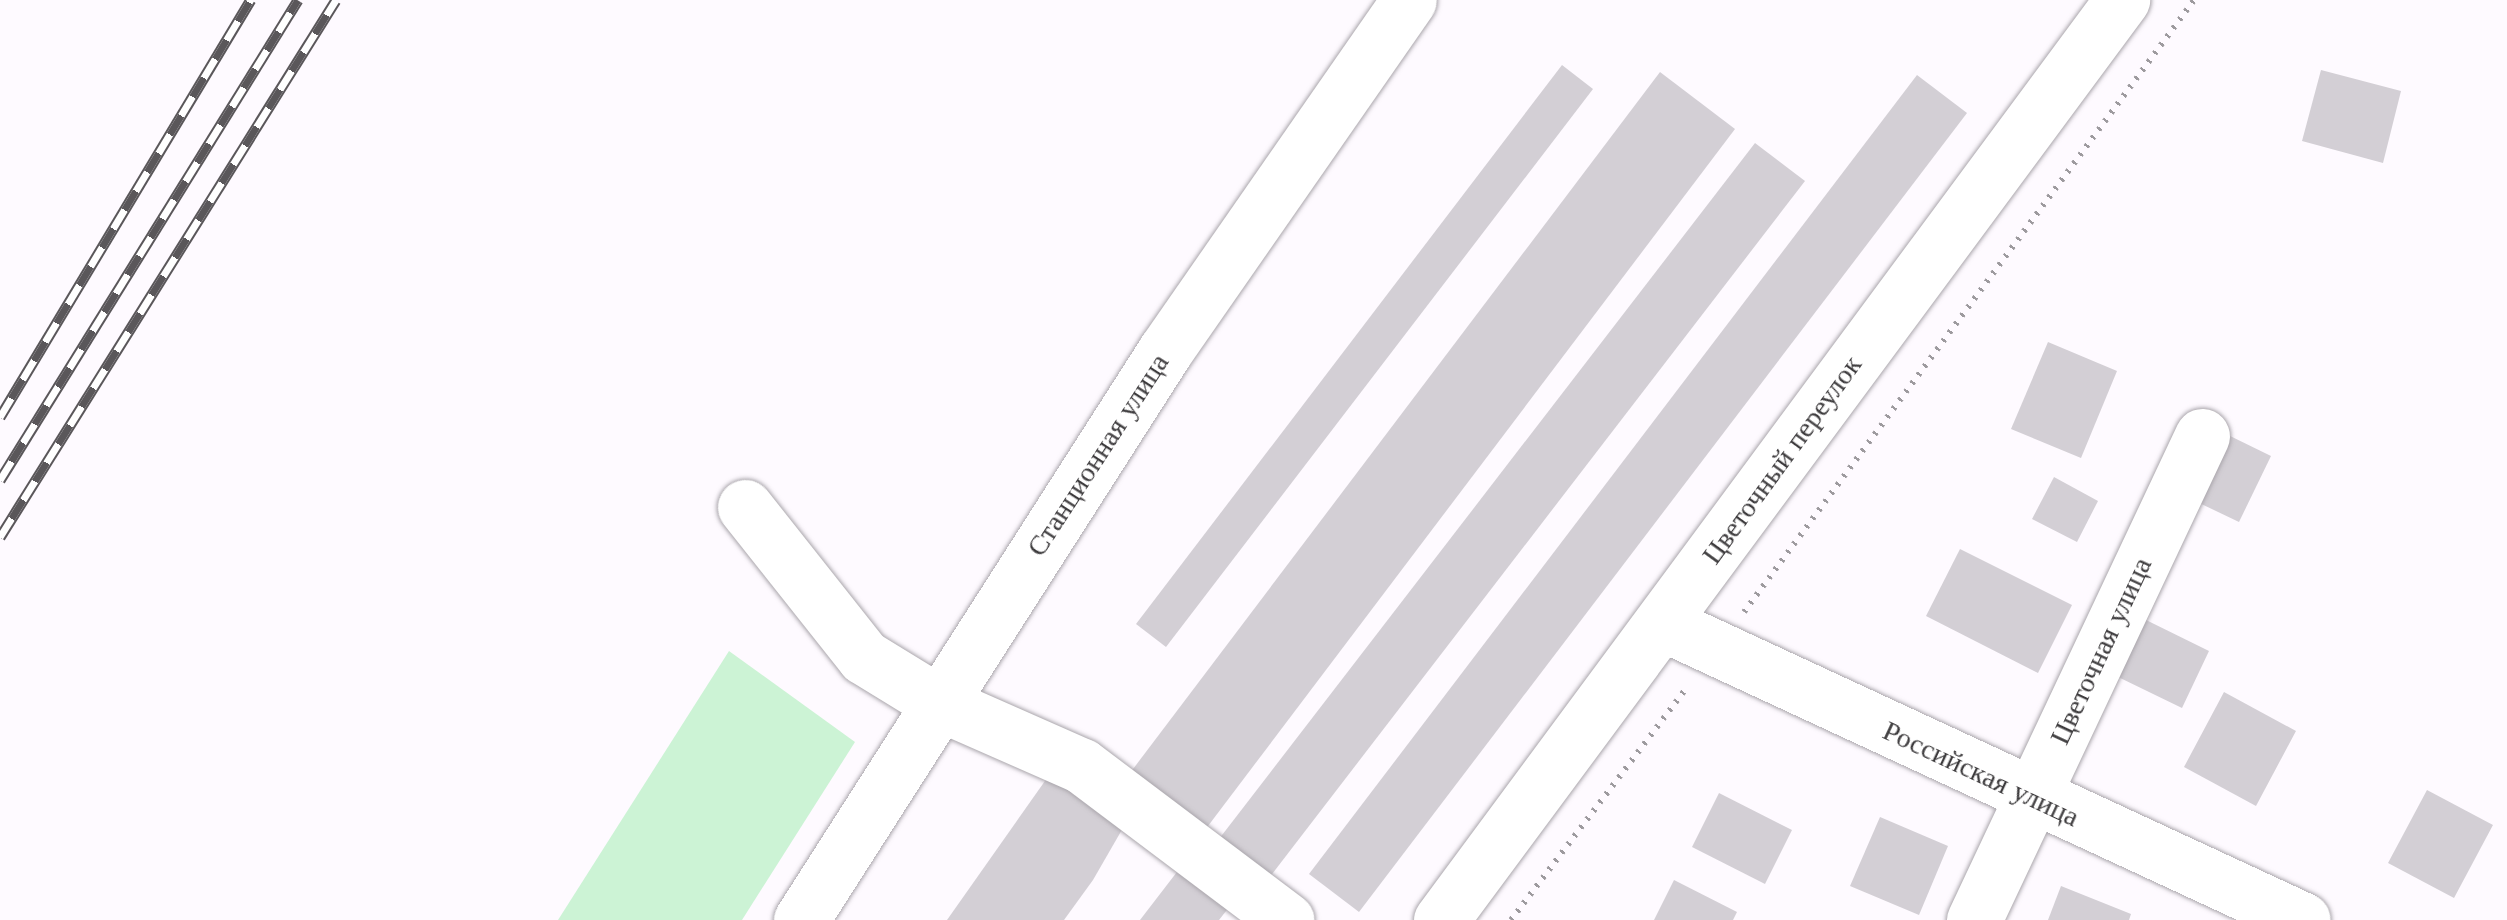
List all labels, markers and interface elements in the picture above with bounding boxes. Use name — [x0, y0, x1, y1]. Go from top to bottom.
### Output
street label: Станционная улица — [1020, 347, 1176, 563]
street label: Цветочный переулок — [1695, 349, 1869, 571]
street label: Цветочная улица — [2043, 552, 2159, 750]
street label: Российская улица — [1878, 714, 2084, 834]

